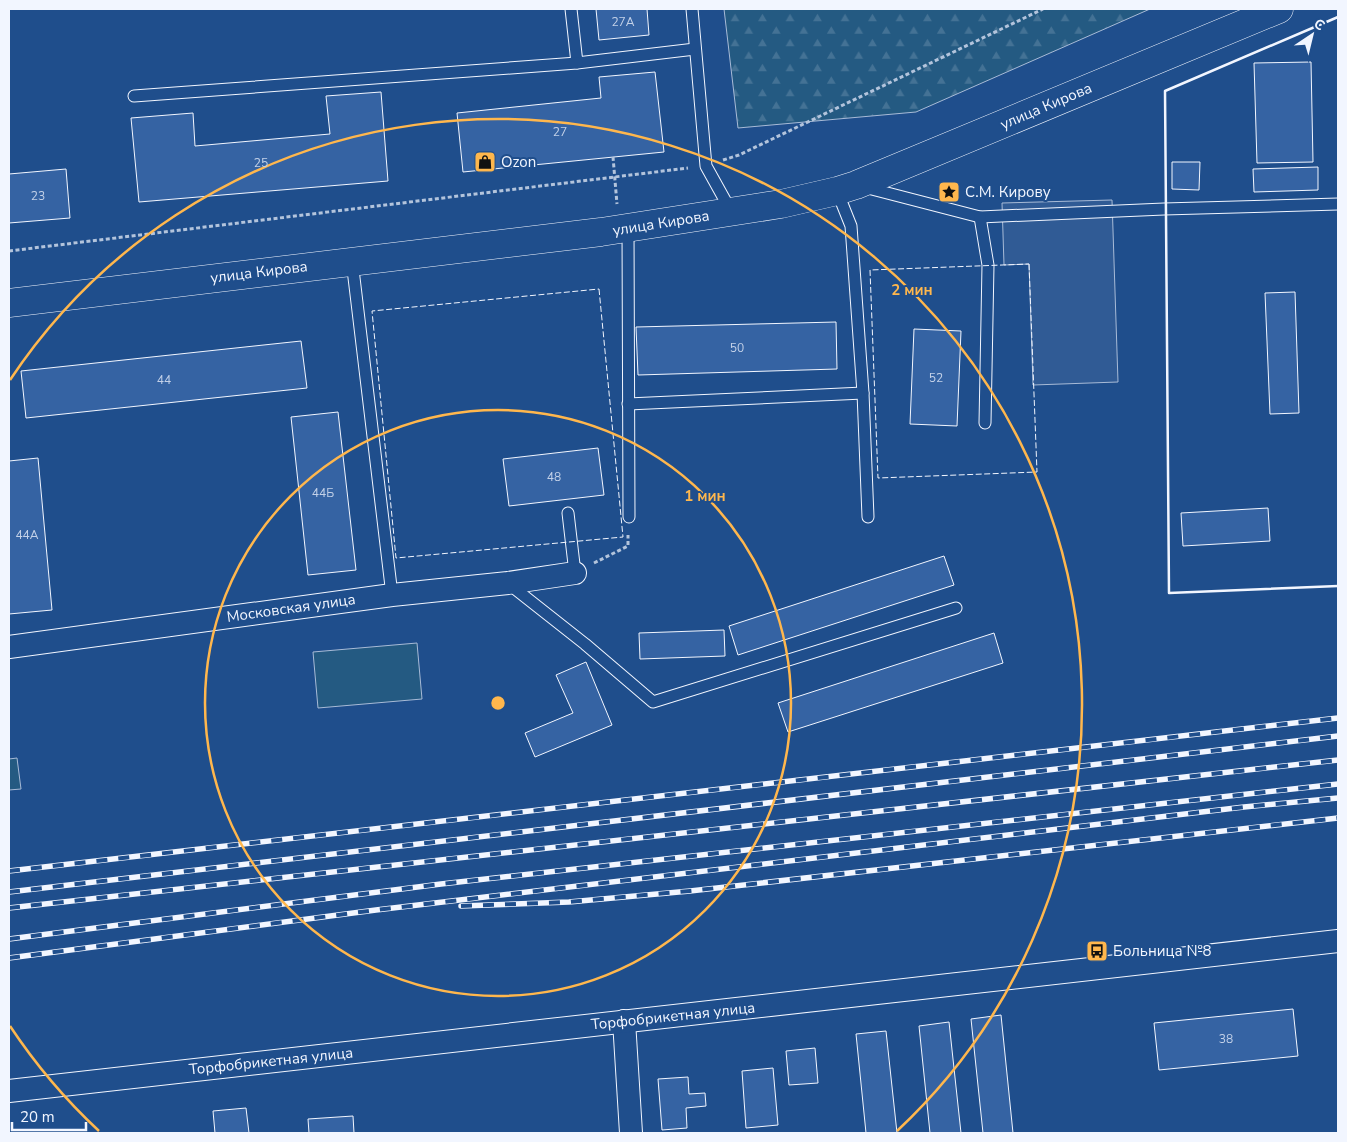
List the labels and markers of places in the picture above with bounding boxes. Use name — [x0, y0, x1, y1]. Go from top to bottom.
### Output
shop icon: Ozon — [473, 150, 497, 174]
place label: Ozon — [501, 152, 536, 172]
place icon: С.М. Кирову — [937, 180, 961, 204]
place label: С.М. Кирову — [965, 182, 1051, 202]
centre of rings — [489, 694, 507, 712]
bus stop icon: Больница №8 — [1085, 939, 1109, 963]
place label: Больница №8 — [1113, 941, 1212, 961]

